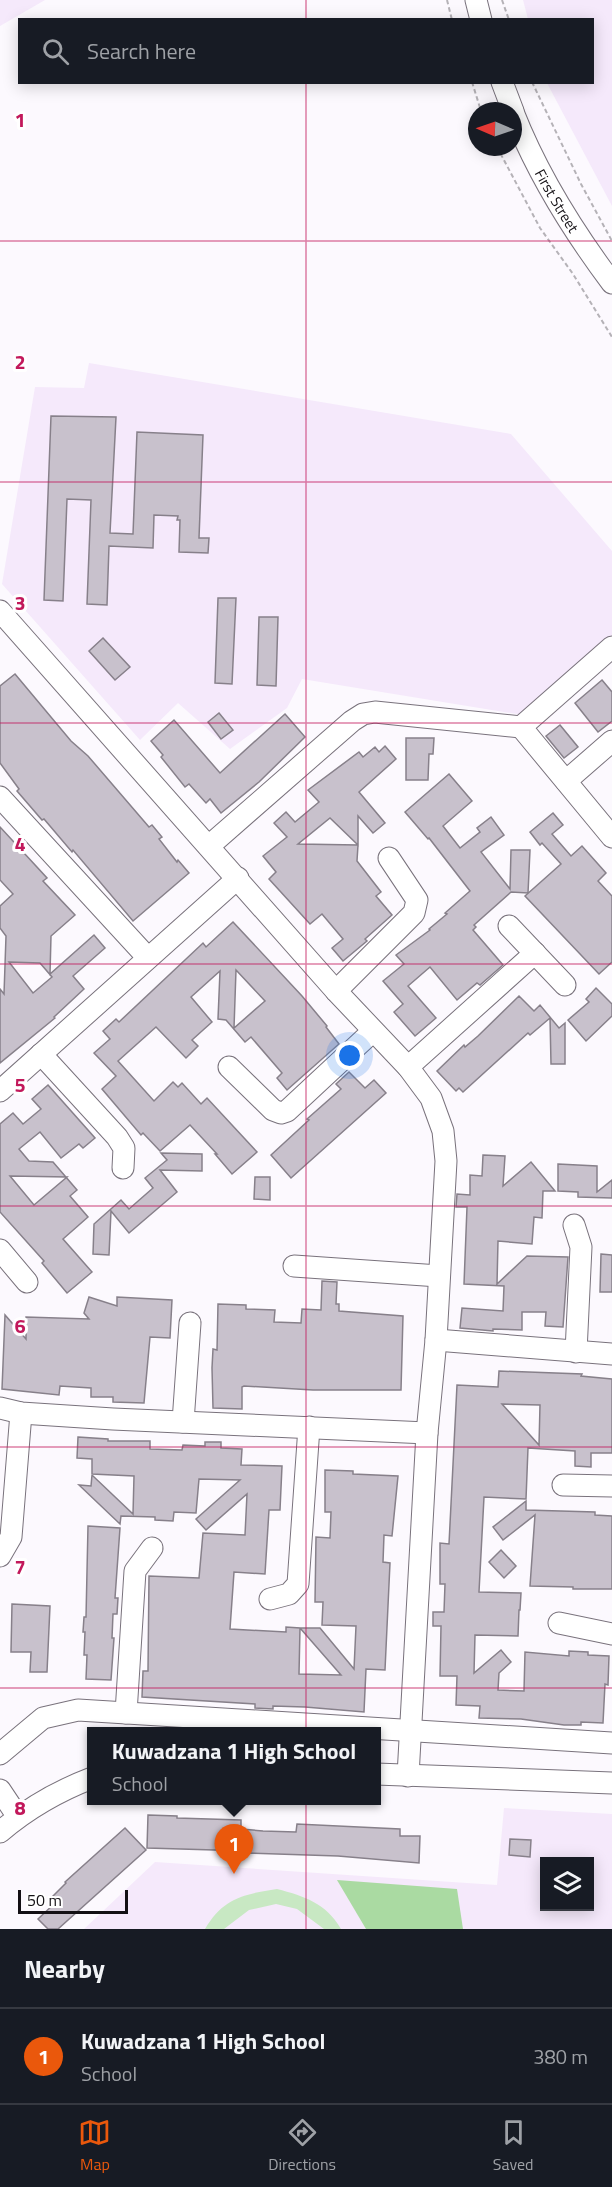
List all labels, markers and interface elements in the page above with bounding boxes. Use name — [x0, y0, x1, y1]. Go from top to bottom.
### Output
search box — [18, 18, 594, 84]
text: Search here — [87, 34, 196, 68]
icon: search — [39, 35, 72, 68]
north arrow — [468, 102, 522, 156]
text: 1 — [14, 104, 26, 135]
street label: First Street — [529, 164, 585, 238]
text: 2 — [14, 346, 26, 377]
text: 3 — [14, 587, 26, 618]
text: 4 — [14, 828, 26, 859]
your location — [335, 1041, 364, 1070]
text: 5 — [14, 1069, 26, 1100]
text: 6 — [14, 1310, 26, 1341]
text: 7 — [14, 1551, 26, 1582]
popup — [87, 1727, 381, 1805]
text: Kuwadzana 1 High School — [112, 1734, 356, 1768]
text: School — [112, 1768, 168, 1799]
text: 8 — [14, 1792, 26, 1823]
pin: 1 — [214, 1824, 254, 1874]
map controls — [540, 1857, 594, 1911]
button: layers — [540, 1857, 594, 1911]
scale bar — [18, 1887, 128, 1914]
text: 50 m — [27, 1888, 62, 1912]
text: Nearby — [24, 1949, 105, 1988]
text: Kuwadzana 1 High School — [81, 2024, 325, 2058]
text: 1 — [38, 2041, 49, 2072]
text: 380 m — [533, 2041, 588, 2072]
text: School — [81, 2058, 137, 2089]
tab: Map — [78, 2116, 111, 2176]
tab: Directions — [268, 2116, 336, 2176]
tab: Saved — [493, 2116, 534, 2176]

